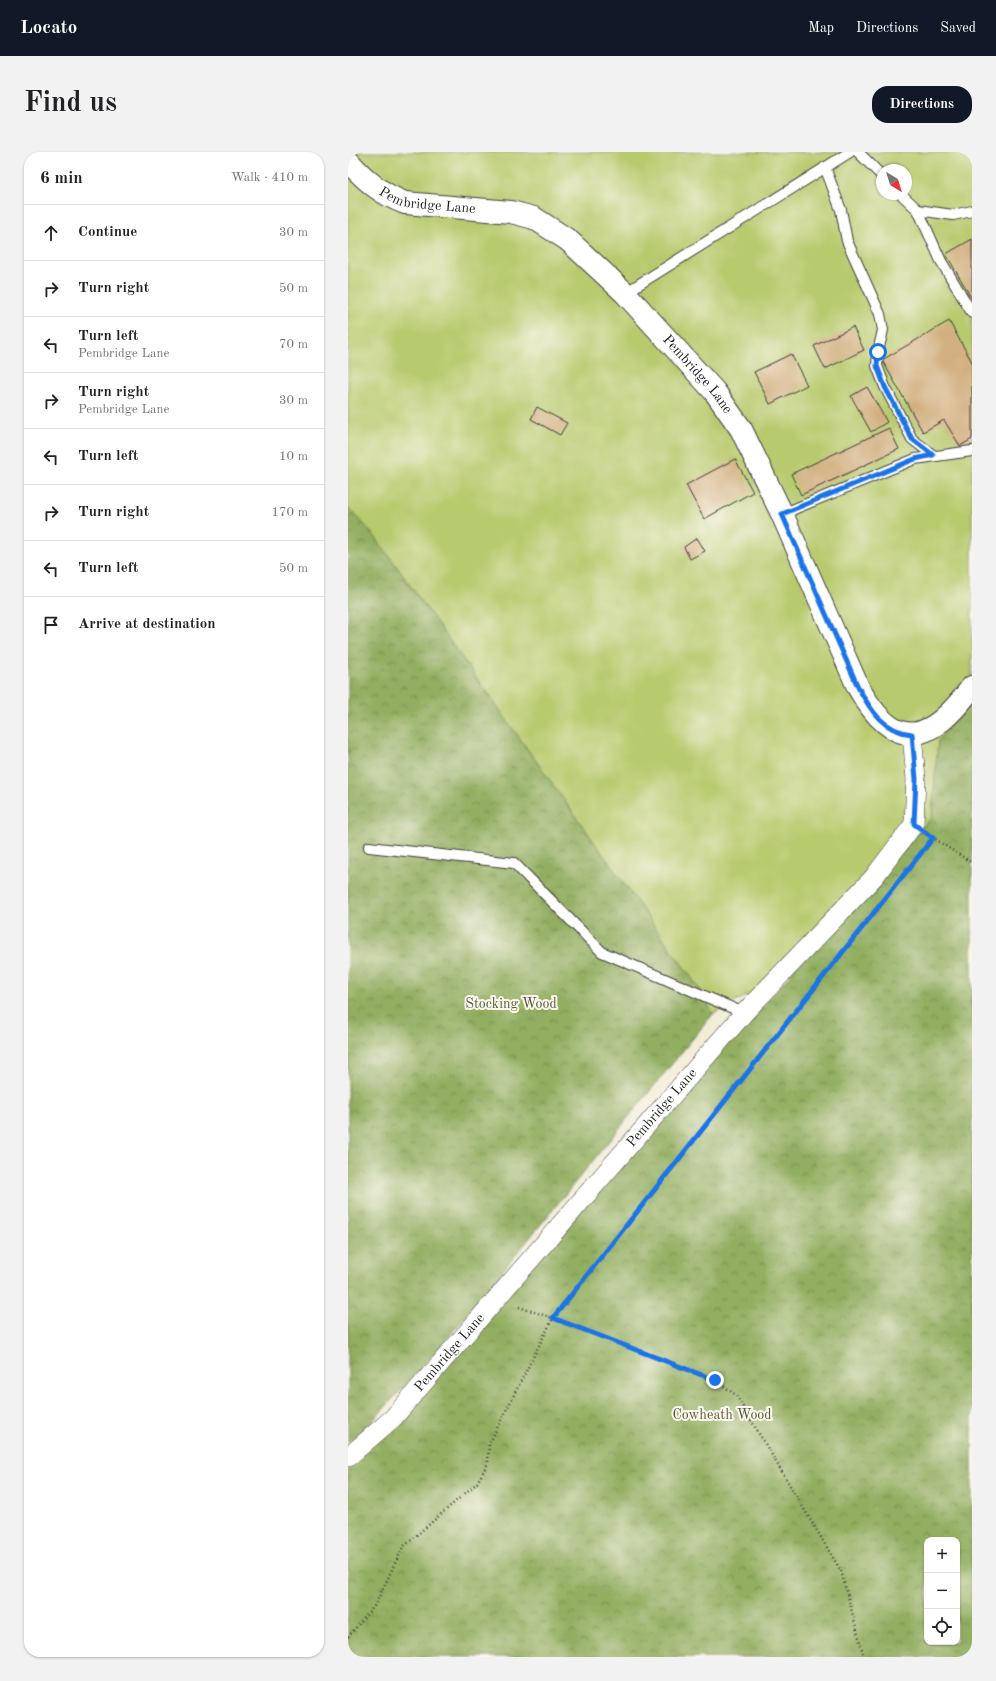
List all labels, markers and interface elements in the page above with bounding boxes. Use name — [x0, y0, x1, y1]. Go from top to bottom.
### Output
text: Locato — [20, 19, 77, 38]
text: Map — [808, 21, 834, 35]
text: Directions — [856, 21, 918, 35]
text: Saved — [940, 21, 976, 35]
button: Directions — [872, 86, 972, 123]
text: Find us — [24, 90, 117, 118]
north arrow — [876, 164, 912, 200]
text: 6 min — [40, 170, 83, 187]
text: Walk · 410 m — [231, 171, 308, 184]
street label: Pembridge Lane — [376, 184, 476, 216]
icon: ahead — [40, 222, 62, 244]
text: Continue — [78, 225, 137, 240]
text: 30 m — [279, 226, 308, 239]
icon: right — [40, 278, 62, 300]
text: Turn right — [78, 281, 149, 296]
text: 50 m — [279, 282, 308, 295]
text: Turn left — [78, 329, 138, 344]
street label: Pembridge Lane — [660, 332, 735, 416]
icon: left — [40, 334, 62, 356]
text: 70 m — [279, 338, 308, 351]
route start — [869, 343, 887, 361]
text: Pembridge Lane — [78, 347, 170, 360]
text: Turn right — [78, 385, 149, 400]
icon: right — [40, 390, 62, 412]
text: 30 m — [279, 394, 308, 407]
text: Pembridge Lane — [78, 403, 170, 416]
icon: left — [40, 446, 62, 468]
text: Turn left — [78, 449, 138, 464]
text: 10 m — [279, 450, 308, 463]
icon: right — [40, 502, 62, 524]
text: Turn right — [78, 505, 149, 520]
text: 170 m — [271, 506, 308, 519]
icon: left — [40, 558, 62, 580]
text: Turn left — [78, 561, 138, 576]
text: 50 m — [279, 562, 308, 575]
icon: arrive — [40, 614, 62, 636]
text: Arrive at destination — [78, 617, 216, 632]
park label: Stocking Wood — [465, 997, 557, 1011]
street label: Pembridge Lane — [624, 1066, 699, 1150]
street label: Pembridge Lane — [412, 1311, 487, 1395]
route end — [706, 1371, 724, 1389]
park label: Cowheath Wood — [672, 1408, 772, 1422]
map controls — [924, 1537, 960, 1645]
button: + — [924, 1537, 960, 1573]
button: − — [924, 1573, 960, 1609]
button: locate — [924, 1609, 960, 1645]

